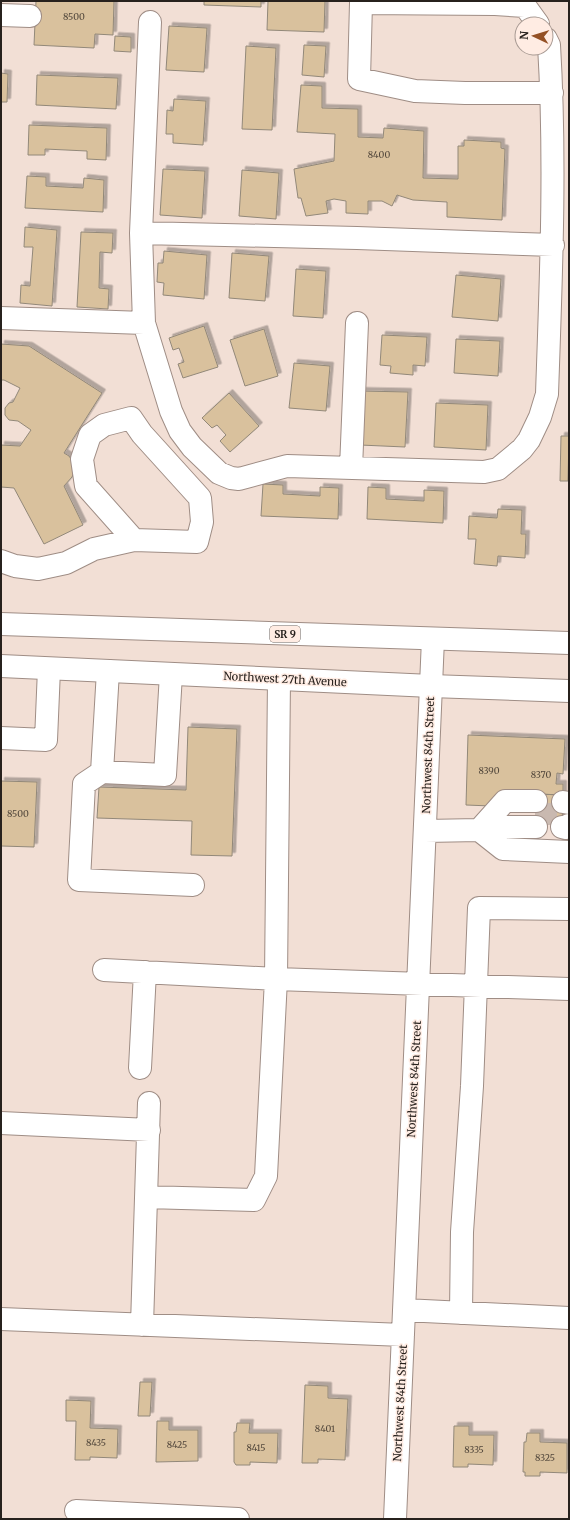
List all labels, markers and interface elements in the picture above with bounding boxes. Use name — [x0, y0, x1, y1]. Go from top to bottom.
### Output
house number: 8500 — [63, 11, 85, 22]
north arrow — [514, 16, 554, 56]
text: N — [517, 30, 531, 40]
house number: 8400 — [368, 149, 390, 160]
road number: SR 9 — [270, 626, 300, 642]
street label: Northwest 27th Avenue — [223, 669, 347, 689]
street label: Northwest 84th Street — [419, 696, 437, 814]
house number: 8390 — [478, 765, 500, 776]
house number: 8370 — [531, 769, 551, 780]
house number: 8500 — [7, 808, 29, 819]
street label: Northwest 84th Street — [404, 1019, 424, 1138]
street label: Northwest 84th Street — [390, 1343, 410, 1462]
house number: 8401 — [315, 1423, 335, 1434]
house number: 8435 — [86, 1437, 106, 1448]
house number: 8425 — [167, 1439, 187, 1450]
house number: 8415 — [246, 1442, 266, 1453]
house number: 8335 — [464, 1444, 484, 1455]
house number: 8325 — [535, 1452, 555, 1463]

